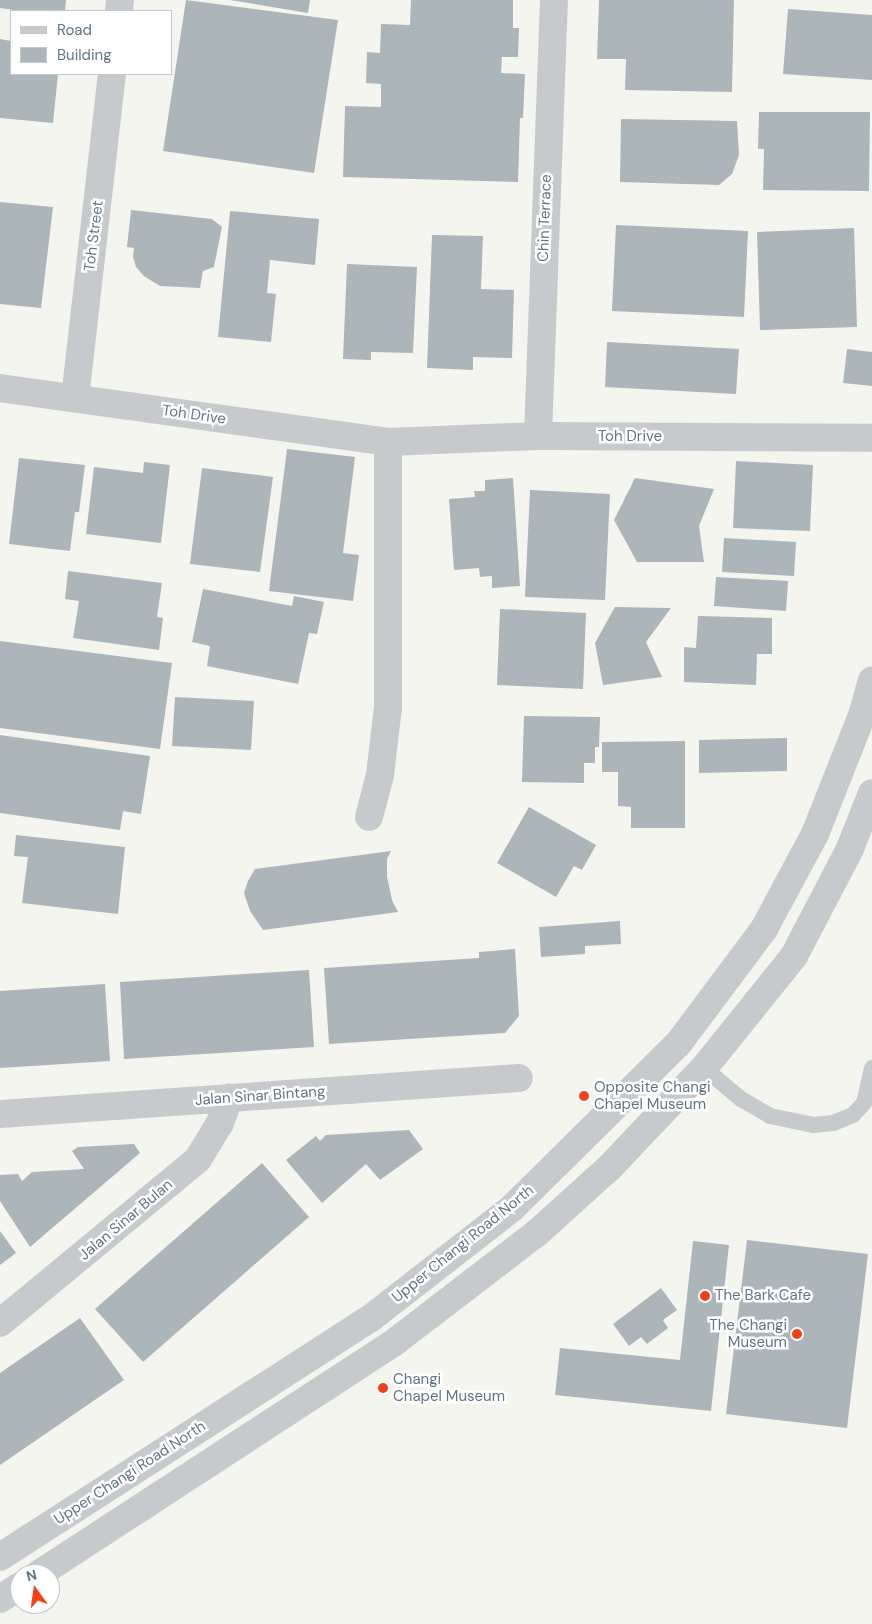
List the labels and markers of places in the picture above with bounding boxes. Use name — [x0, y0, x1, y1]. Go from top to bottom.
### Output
place label: Opposite Changi Chapel Museum — [594, 1078, 711, 1113]
marker: Opposite Changi Chapel Museum — [578, 1090, 590, 1102]
place label: The Bark Cafe — [715, 1287, 811, 1305]
marker: The Bark Cafe — [699, 1290, 711, 1302]
place label: The Changi Museum — [709, 1316, 787, 1351]
marker: The Changi Museum — [791, 1328, 803, 1340]
place label: Changi Chapel Museum — [393, 1370, 505, 1405]
marker: Changi Chapel Museum — [377, 1382, 389, 1394]

